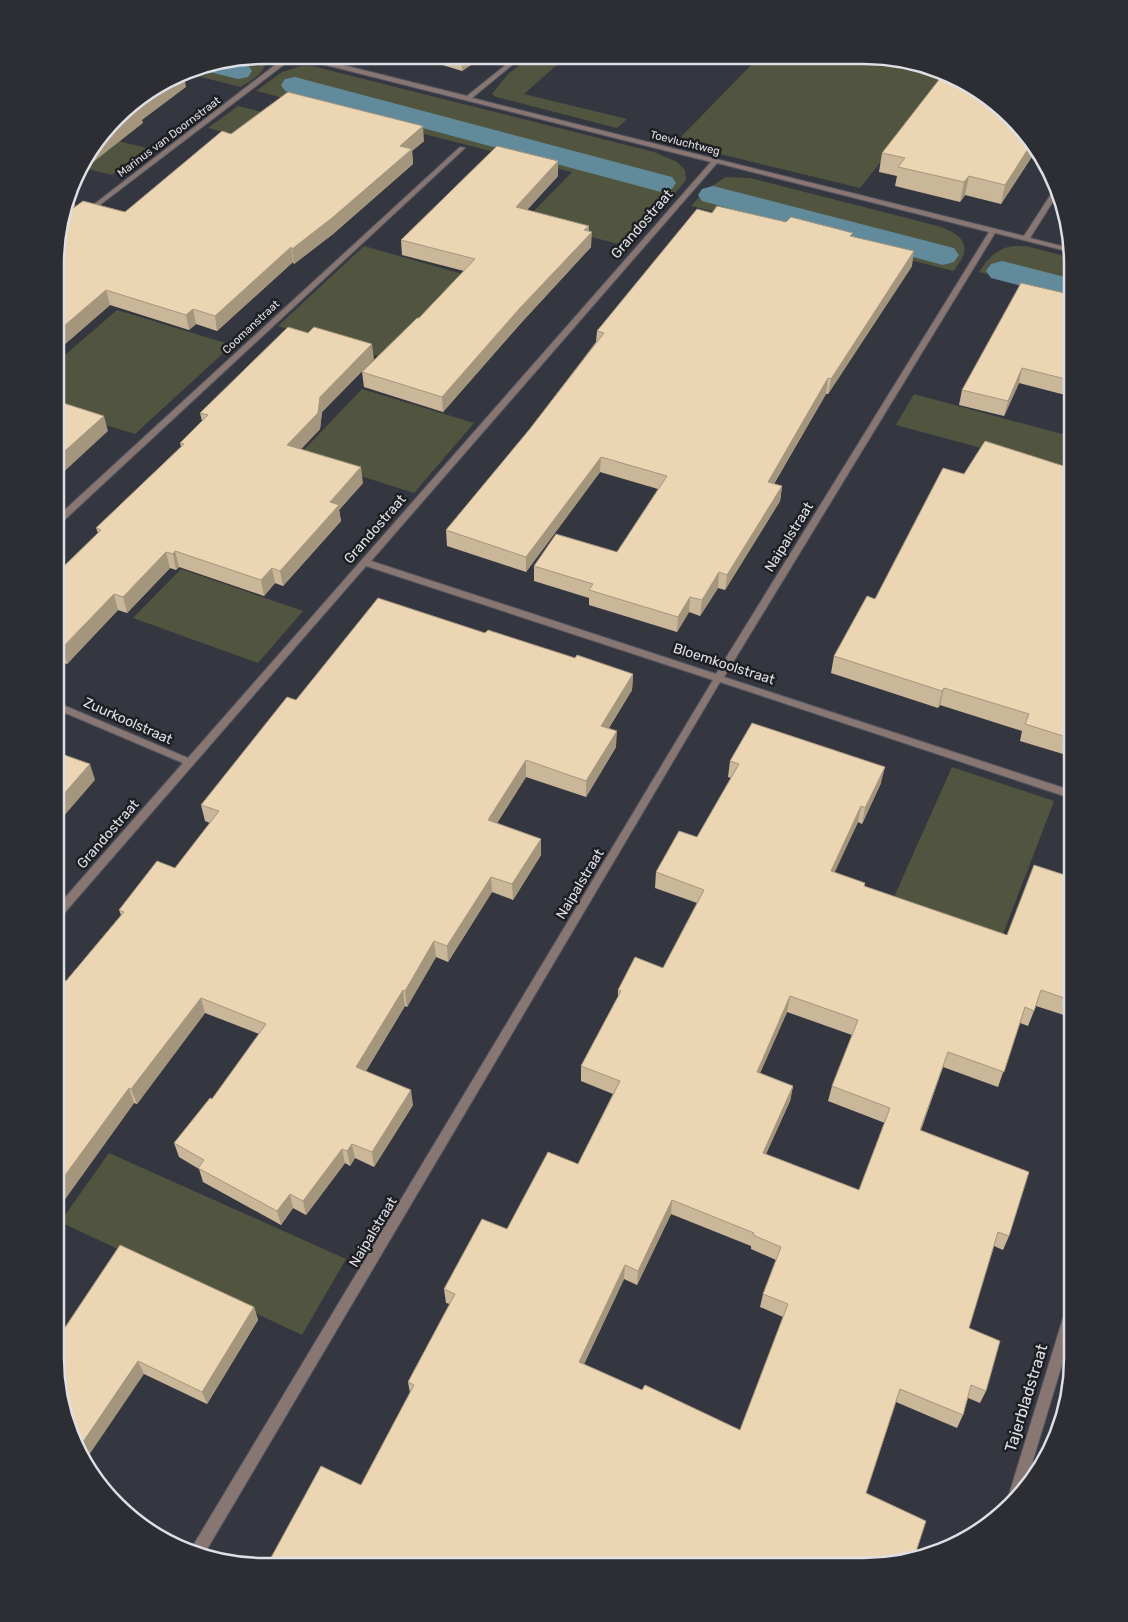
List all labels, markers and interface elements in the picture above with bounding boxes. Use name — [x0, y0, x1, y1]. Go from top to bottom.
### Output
street label: Marinus van Doornstraat — [115, 94, 224, 180]
street label: Toevluchtweg — [649, 128, 721, 158]
street label: Grandostraat — [607, 186, 677, 262]
street label: Coomanstraat — [220, 297, 283, 357]
street label: Grandostraat — [340, 491, 410, 567]
street label: Naipalstraat — [761, 499, 817, 575]
street label: Bloemkoolstraat — [671, 640, 778, 689]
street label: Zuurkoolstraat — [81, 694, 175, 748]
street label: Grandostraat — [73, 796, 143, 872]
street label: Naipalstraat — [552, 845, 608, 922]
street label: Naipalstraat — [345, 1193, 401, 1270]
street label: Tajerbladstraat — [1001, 1342, 1051, 1454]

